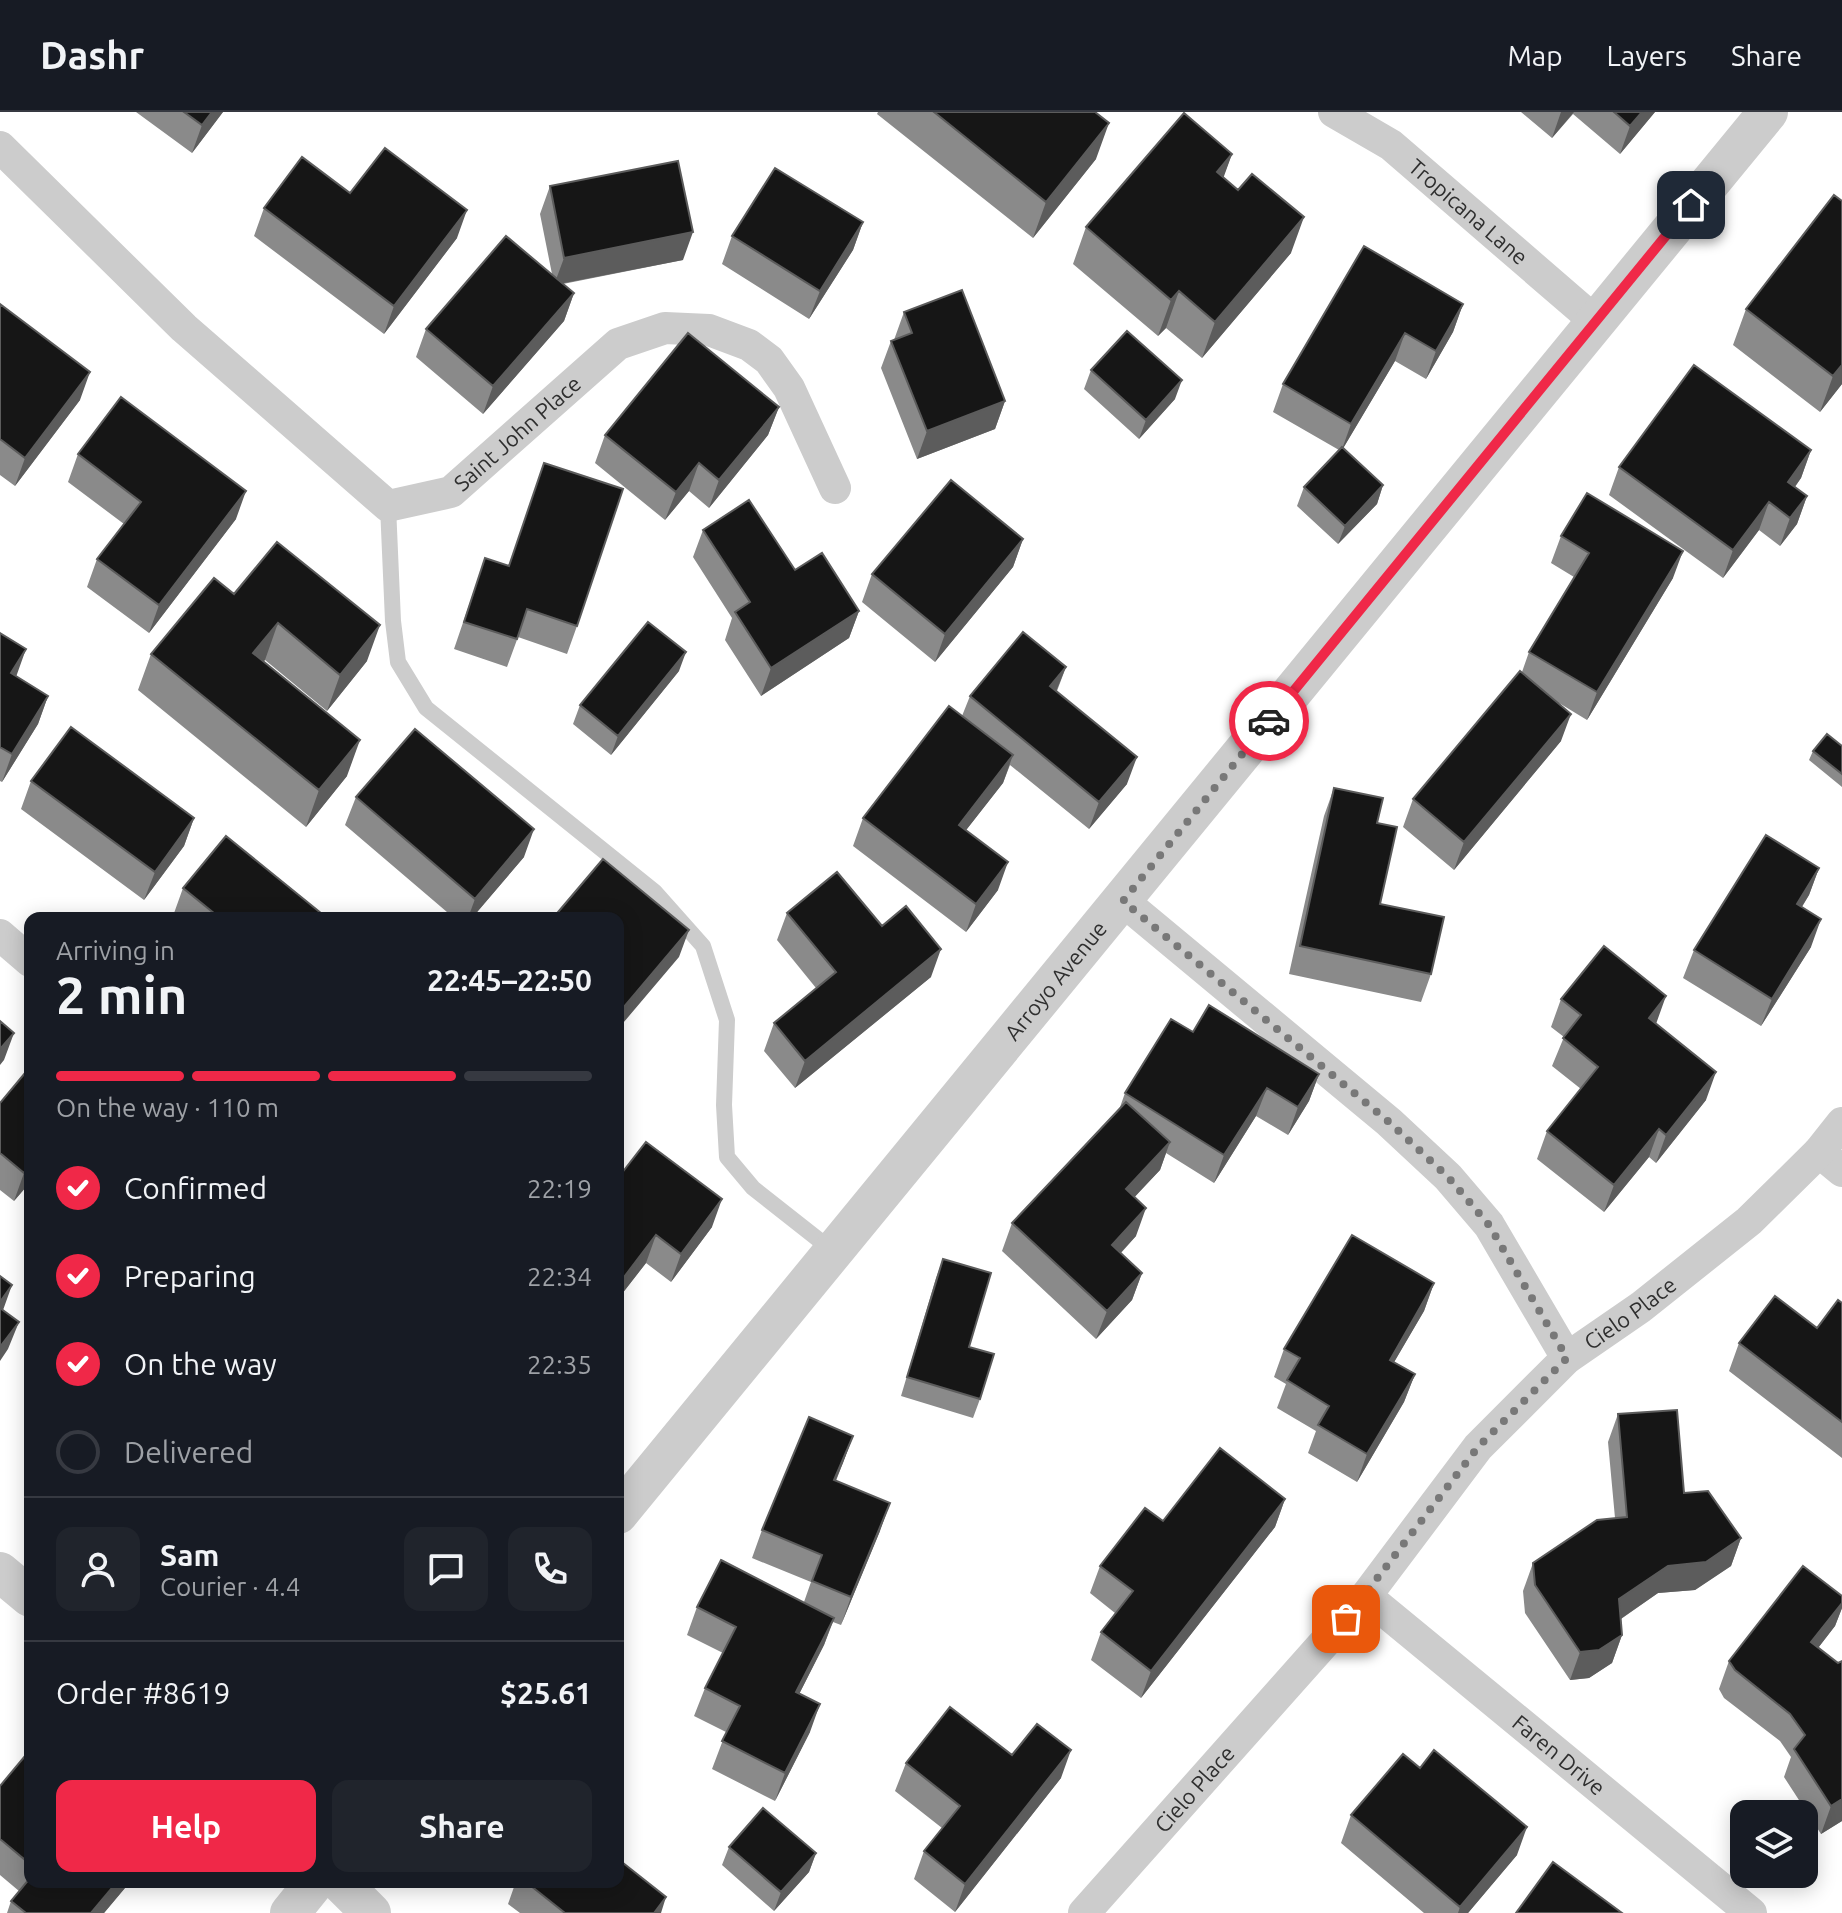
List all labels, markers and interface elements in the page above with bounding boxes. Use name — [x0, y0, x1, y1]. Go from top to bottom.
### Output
text: Dashr — [40, 34, 144, 76]
text: Map — [1507, 40, 1563, 71]
text: Layers — [1607, 40, 1687, 71]
text: Share — [1731, 40, 1802, 71]
street label: Tropicana Lane — [1404, 153, 1533, 269]
pin — [1657, 171, 1725, 239]
icon: home — [1669, 183, 1713, 227]
street label: Saint John Place — [448, 370, 586, 496]
courier — [1229, 681, 1309, 761]
icon: car — [1247, 699, 1291, 743]
street label: Arroyo Avenue — [999, 916, 1111, 1045]
text: Arriving in — [56, 936, 175, 965]
text: 22:45–22:50 — [427, 963, 592, 997]
text: 2 min — [56, 966, 187, 1024]
text: On the way · 110 m — [56, 1093, 279, 1122]
icon: check — [56, 1166, 100, 1210]
text: Confirmed — [124, 1171, 267, 1205]
text: 22:19 — [527, 1174, 592, 1203]
icon: check — [56, 1254, 100, 1298]
text: Preparing — [124, 1259, 256, 1293]
text: 22:34 — [527, 1262, 592, 1291]
street label: Cielo Place — [1579, 1271, 1681, 1354]
icon: check — [56, 1342, 100, 1386]
text: On the way — [124, 1347, 277, 1381]
text: 22:35 — [527, 1350, 592, 1379]
text: Delivered — [124, 1435, 253, 1469]
button: person — [56, 1527, 140, 1611]
button: chat — [404, 1527, 488, 1611]
button: phone — [508, 1527, 592, 1611]
text: Sam — [160, 1538, 219, 1572]
text: Courier · 4.4 — [160, 1572, 300, 1601]
pin — [1312, 1585, 1380, 1653]
icon: bag — [1324, 1597, 1368, 1641]
text: Order #8619 — [56, 1676, 230, 1710]
text: $25.61 — [500, 1676, 592, 1710]
street label: Faren Drive — [1508, 1709, 1611, 1800]
street label: Cielo Place — [1149, 1740, 1239, 1837]
button: Help — [56, 1780, 316, 1872]
button: Share — [332, 1780, 592, 1872]
map controls — [1730, 1800, 1818, 1888]
button: layers — [1730, 1800, 1818, 1888]

